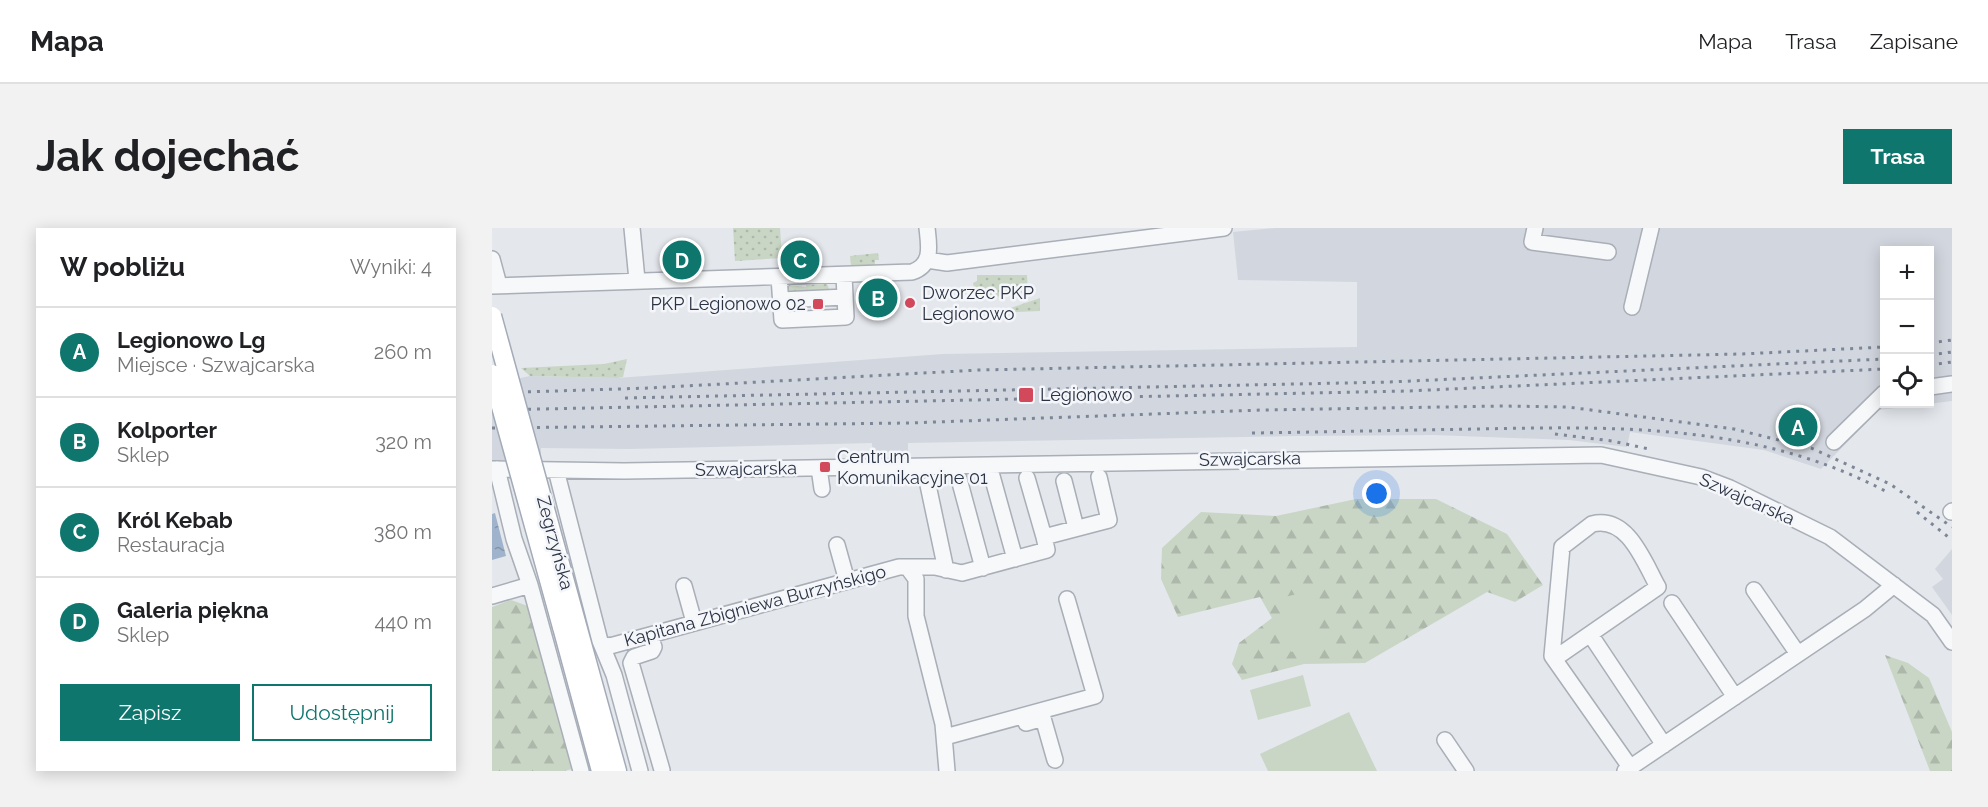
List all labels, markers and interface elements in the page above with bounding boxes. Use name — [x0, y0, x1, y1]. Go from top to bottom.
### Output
text: Mapa — [30, 25, 104, 58]
text: Mapa — [1698, 29, 1752, 54]
text: Trasa — [1785, 29, 1837, 54]
text: Zapisane — [1870, 29, 1958, 54]
button: Trasa — [1843, 129, 1952, 184]
text: Jak dojechać — [36, 132, 299, 181]
pin: D — [662, 237, 702, 282]
pin: C — [780, 237, 820, 282]
map controls — [1880, 246, 1934, 408]
button: + — [1880, 246, 1934, 300]
text: W pobliżu — [60, 252, 185, 282]
text: Wyniki: 4 — [350, 255, 432, 279]
pin: B — [858, 276, 898, 320]
place label: Dworzec PKP Legionowo — [922, 282, 1034, 324]
place label: PKP Legionowo 02 — [650, 293, 806, 314]
marker: Dworzec PKP Legionowo — [903, 296, 917, 310]
marker: PKP Legionowo 02 — [811, 297, 825, 311]
button: − — [1880, 300, 1934, 354]
text: Legionowo Lg — [117, 327, 265, 353]
text: A — [73, 340, 86, 364]
text: 260 m — [374, 340, 432, 364]
text: Miejsce · Szwajcarska — [117, 353, 315, 377]
button: locate — [1880, 354, 1934, 408]
place label: Legionowo — [1040, 384, 1133, 405]
marker: Legionowo — [1017, 386, 1035, 404]
pin: A — [1778, 404, 1818, 450]
text: Kolporter — [117, 417, 217, 443]
text: B — [73, 430, 86, 454]
text: 320 m — [375, 430, 432, 454]
text: Sklep — [117, 443, 169, 467]
place label: Centrum Komunikacyjne 01 — [837, 446, 988, 488]
street label: Szwajcarska — [1199, 447, 1301, 470]
street label: Szwajcarska — [695, 457, 797, 480]
marker: Centrum Komunikacyjne 01 — [818, 460, 832, 474]
street label: Szwajcarska — [1696, 468, 1798, 529]
your location — [1362, 479, 1391, 508]
street label: Zegrzyńska — [533, 494, 578, 592]
text: Król Kebab — [117, 507, 233, 533]
text: C — [73, 520, 86, 544]
text: 380 m — [374, 520, 432, 544]
text: Restauracja — [117, 533, 225, 557]
street label: Kapitana Zbigniewa Burzyńskigo — [622, 560, 888, 651]
text: Galeria piękna — [117, 597, 269, 623]
text: D — [72, 610, 87, 634]
text: 440 m — [374, 610, 432, 634]
text: Sklep — [117, 623, 169, 647]
button: Zapisz — [60, 684, 240, 741]
button: Udostępnij — [252, 684, 432, 741]

